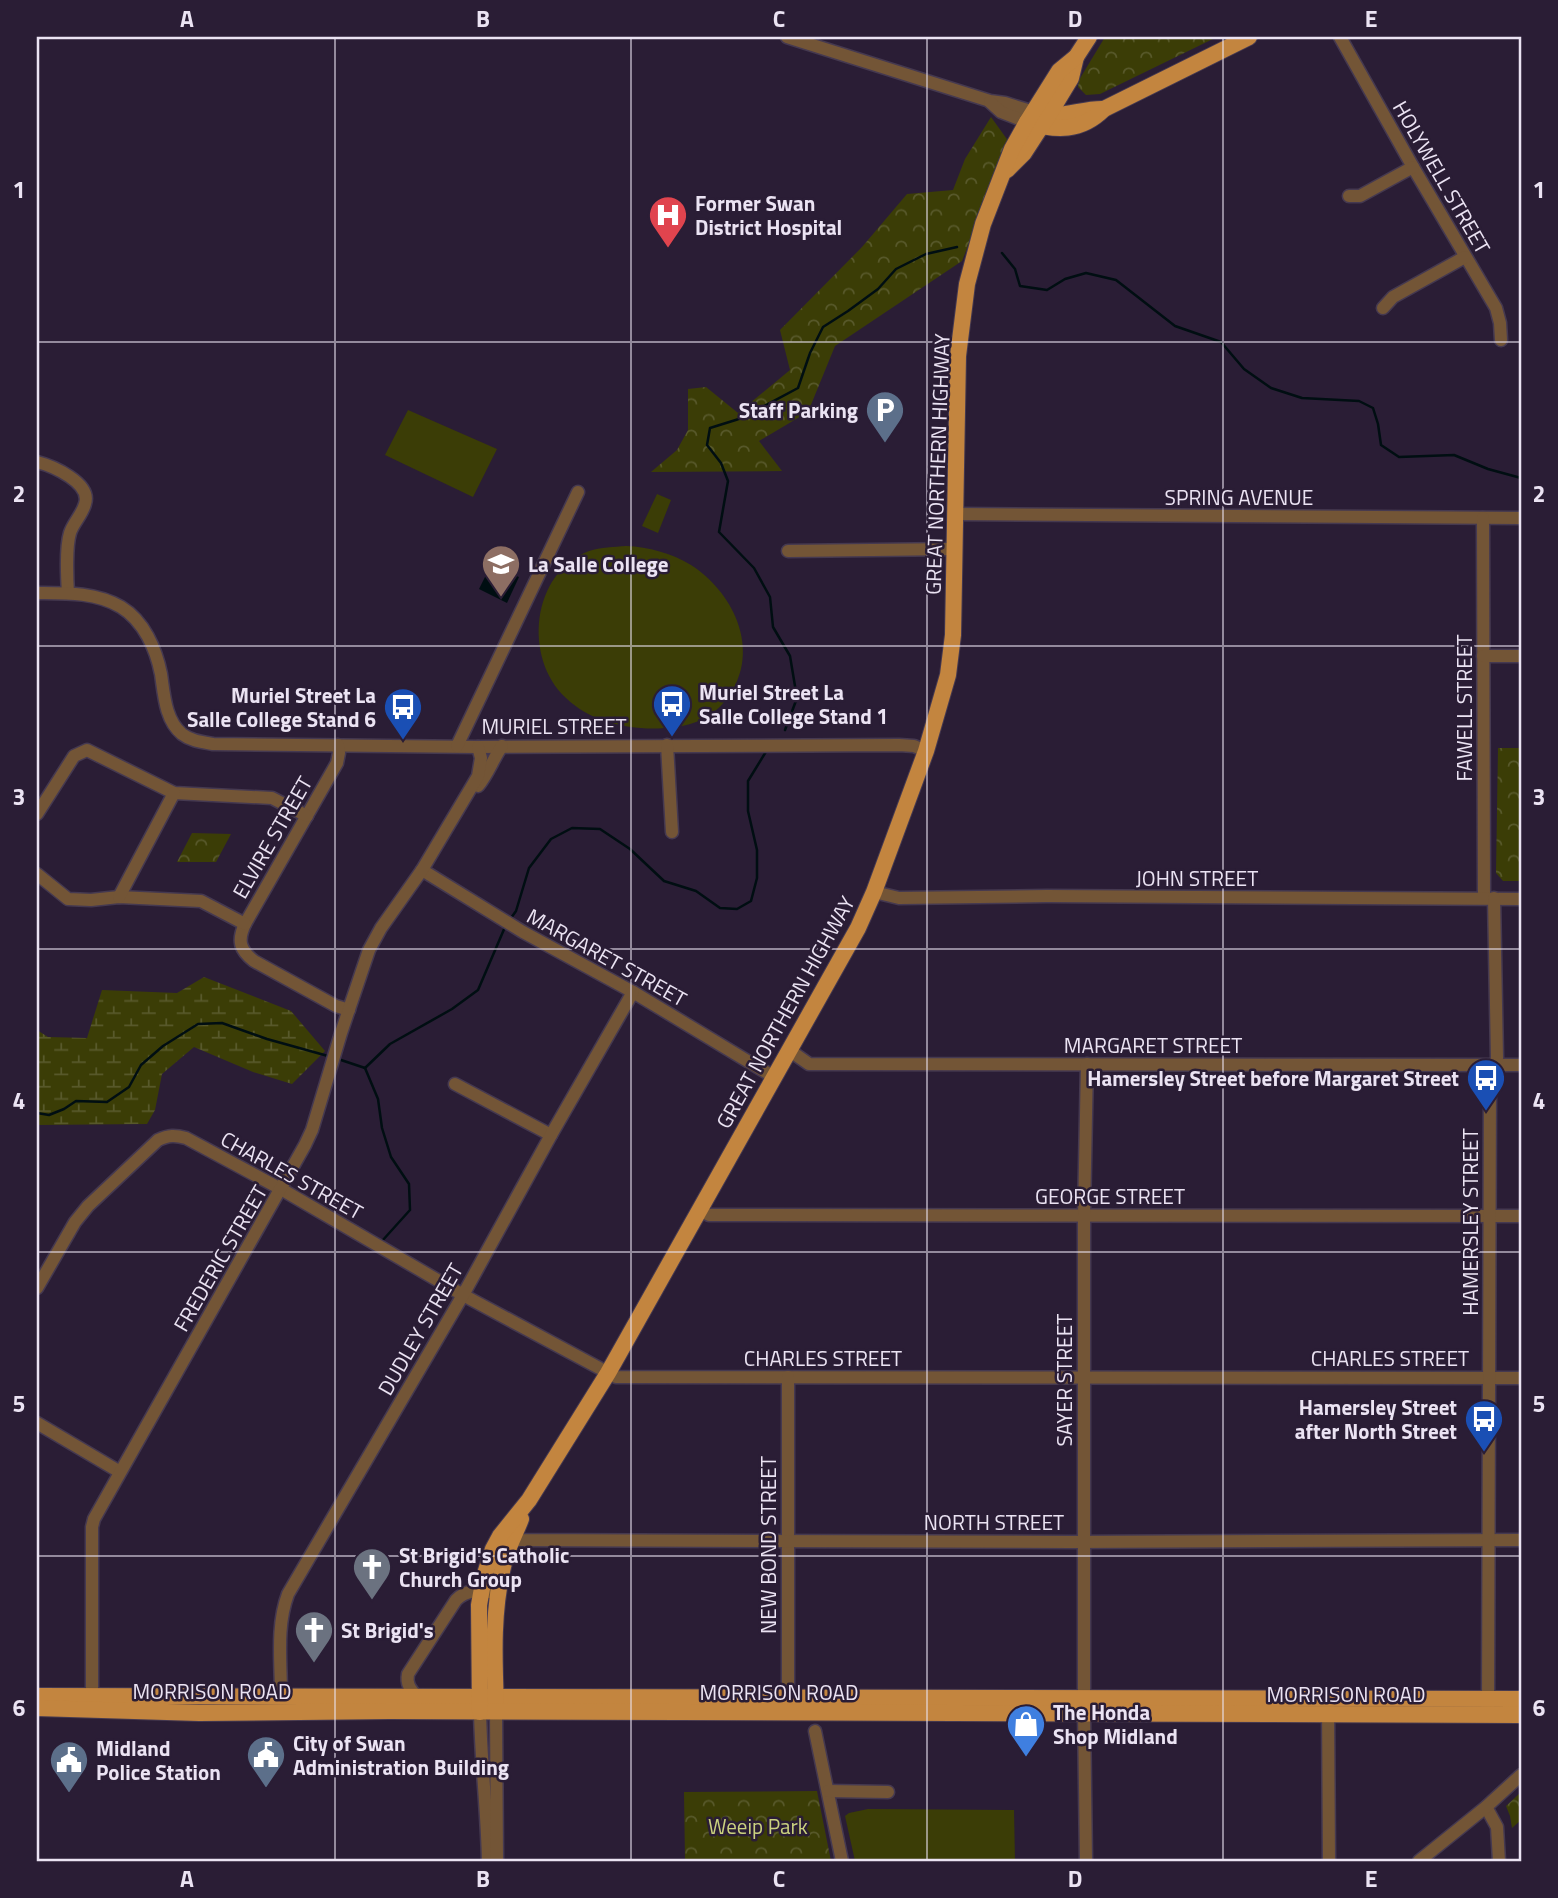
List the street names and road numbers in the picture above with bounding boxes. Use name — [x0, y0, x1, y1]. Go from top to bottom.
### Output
street label: HOLYWELL STREET — [1385, 94, 1499, 260]
street label: GREAT NORTHERN HIGHWAY — [916, 332, 958, 595]
street label: SPRING AVENUE — [1165, 481, 1313, 513]
street label: FAWELL STREET — [1448, 635, 1480, 781]
street label: MURIEL STREET — [481, 710, 627, 742]
street label: ELVIRE STREET — [224, 770, 320, 904]
street label: JOHN STREET — [1136, 862, 1258, 894]
street label: GREAT NORTHERN HIGHWAY — [708, 889, 863, 1134]
street label: MARGARET STREET — [521, 900, 693, 1014]
street label: MARGARET STREET — [1064, 1029, 1242, 1061]
street label: CHARLES STREET — [215, 1123, 369, 1227]
street label: HAMERSLEY STREET — [1454, 1128, 1486, 1316]
street label: FREDERIC STREET — [165, 1179, 275, 1337]
street label: GEORGE STREET — [1035, 1180, 1185, 1212]
street label: DUDLEY STREET — [369, 1257, 471, 1401]
street label: SAYER STREET — [1048, 1314, 1080, 1446]
street label: CHARLES STREET — [744, 1342, 902, 1374]
street label: CHARLES STREET — [1311, 1342, 1469, 1374]
street label: NEW BOND STREET — [752, 1456, 784, 1634]
street label: NORTH STREET — [924, 1506, 1064, 1538]
street label: MORRISON ROAD — [132, 1675, 292, 1707]
street label: MORRISON ROAD — [699, 1676, 859, 1708]
street label: MORRISON ROAD — [1266, 1678, 1426, 1710]

